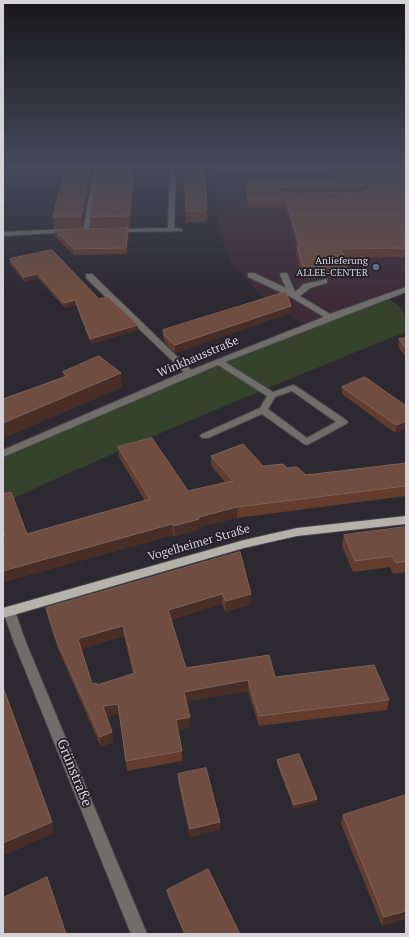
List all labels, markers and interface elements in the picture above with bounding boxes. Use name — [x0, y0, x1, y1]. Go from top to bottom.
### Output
place label: Anlieferung ALLEE-CENTER — [296, 255, 368, 278]
marker: Anlieferung ALLEE-CENTER — [371, 262, 381, 272]
street label: Winkhausstraße — [155, 333, 241, 381]
street label: Vogelheimer Straße — [146, 522, 252, 564]
street label: Grünstraße — [53, 737, 95, 809]

